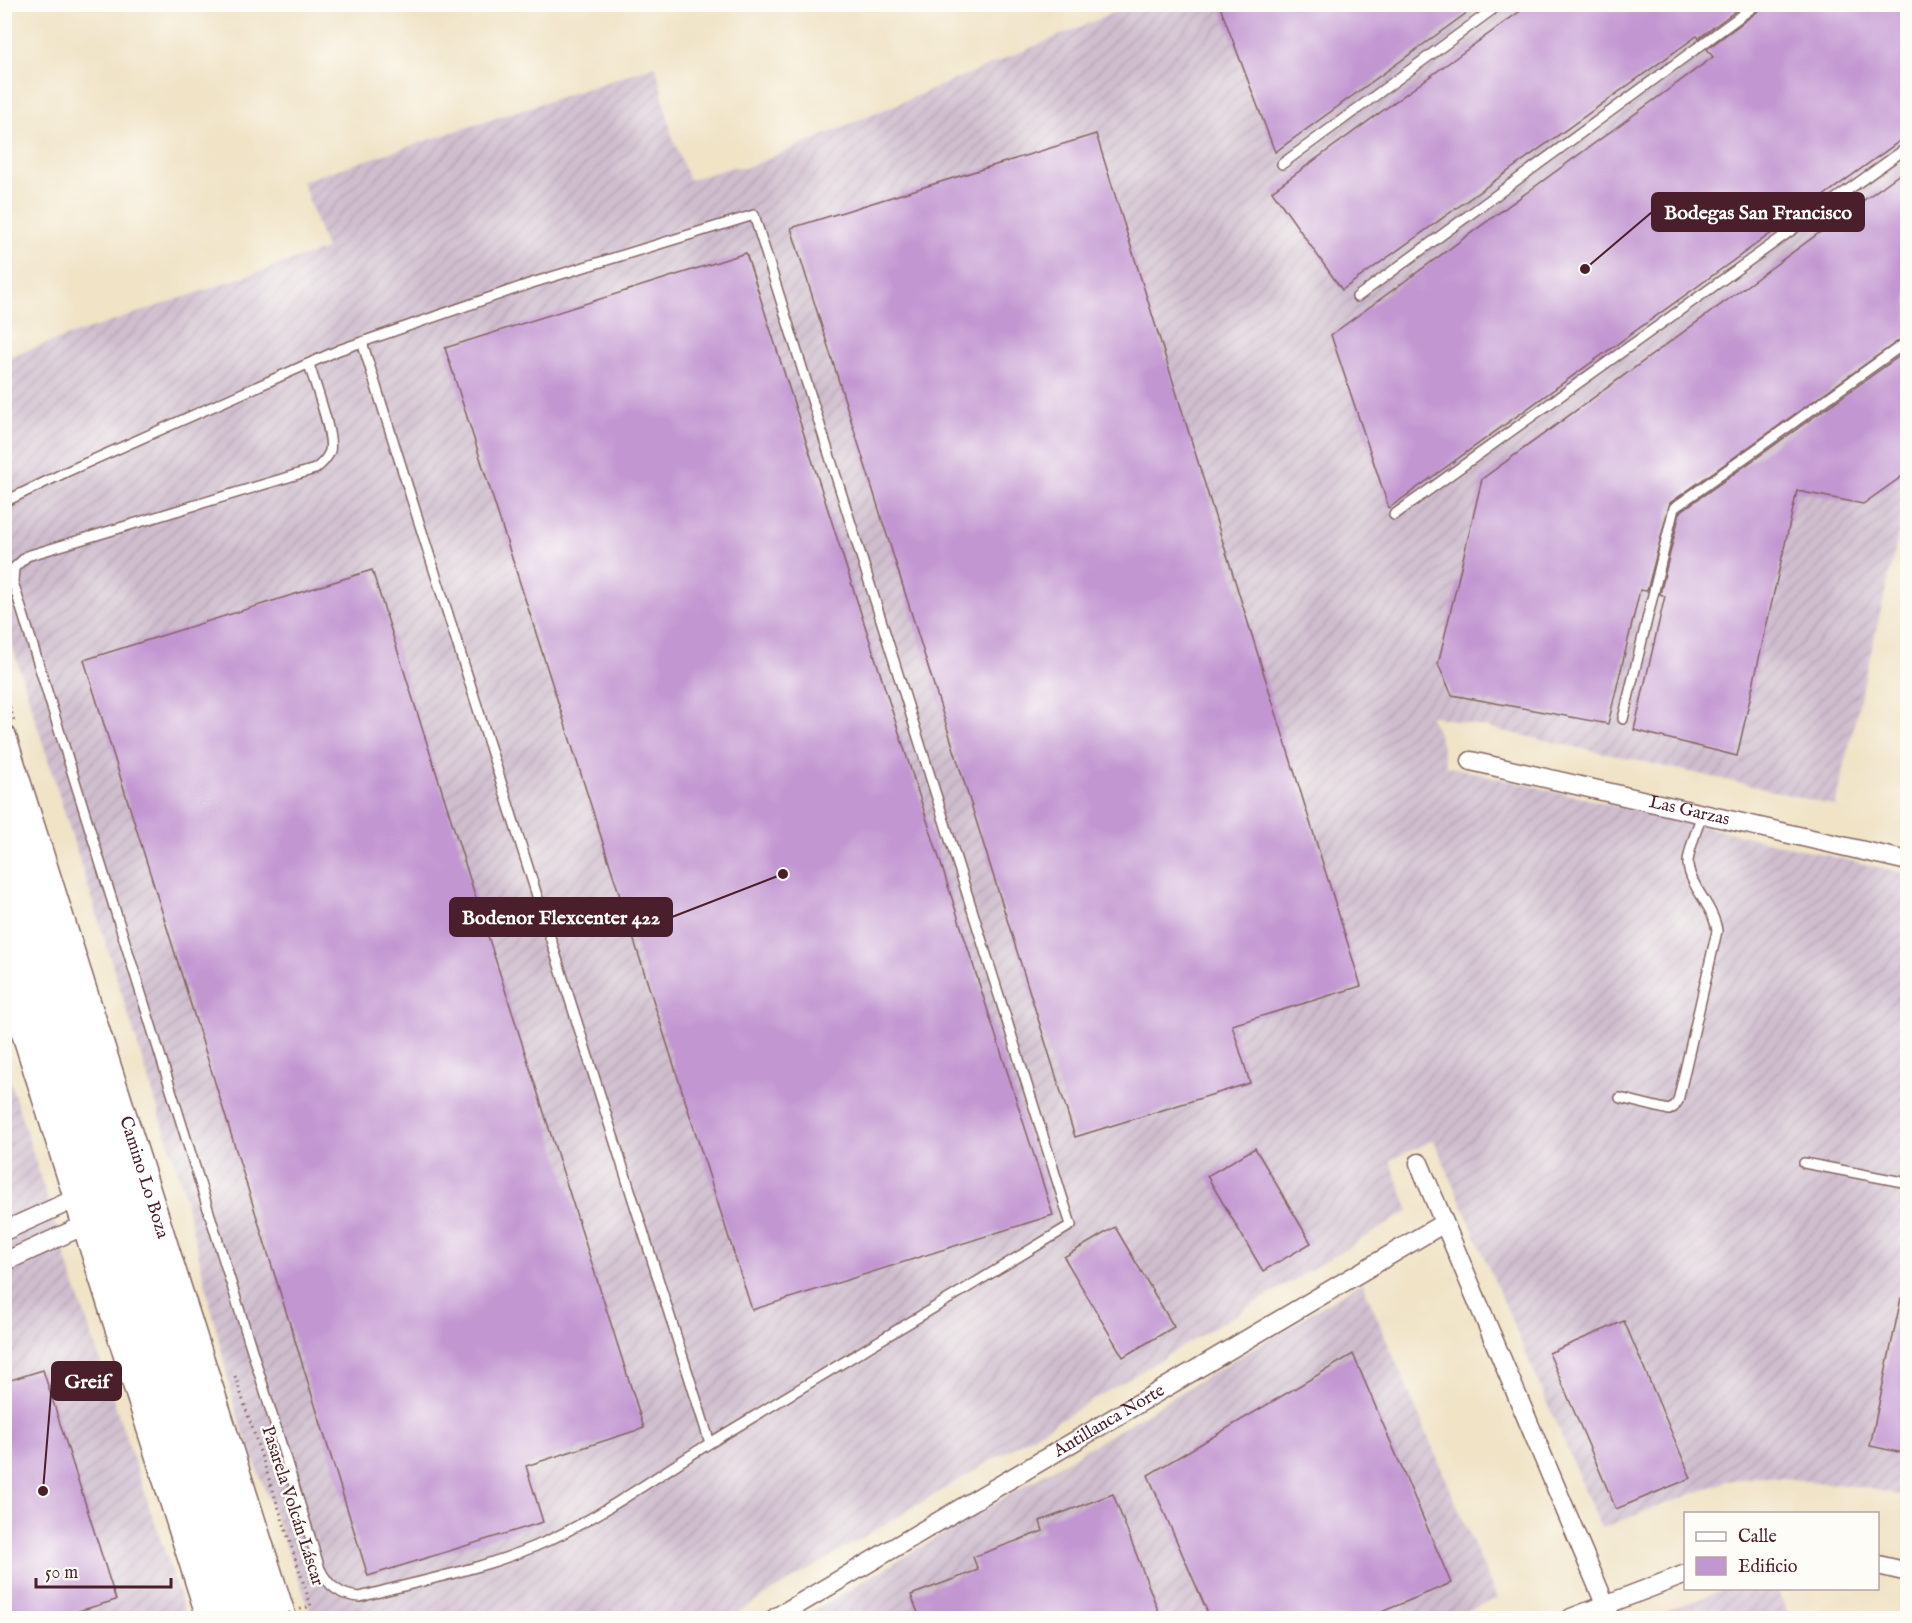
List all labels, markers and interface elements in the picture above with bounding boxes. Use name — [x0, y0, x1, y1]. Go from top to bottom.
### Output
callout: Bodegas San Francisco — [1652, 193, 1864, 231]
text: Bodegas San Francisco — [1664, 201, 1852, 226]
street label: Las Garzas — [1647, 791, 1732, 831]
callout: Bodenor Flexcenter 422 — [450, 898, 672, 936]
text: Bodenor Flexcenter 422 — [462, 906, 661, 931]
street label: Camino Lo Boza — [114, 1113, 174, 1242]
callout: Greif — [52, 1362, 121, 1400]
text: Greif — [64, 1370, 113, 1395]
street label: Antillanca Norte — [1048, 1379, 1169, 1463]
street label: Pasarela Volcán Láscar — [255, 1423, 329, 1589]
legend — [1684, 1512, 1879, 1590]
text: Calle — [1738, 1526, 1777, 1549]
scale bar — [36, 1551, 171, 1589]
text: Edificio — [1738, 1556, 1798, 1579]
text: 50 m — [45, 1562, 78, 1585]

